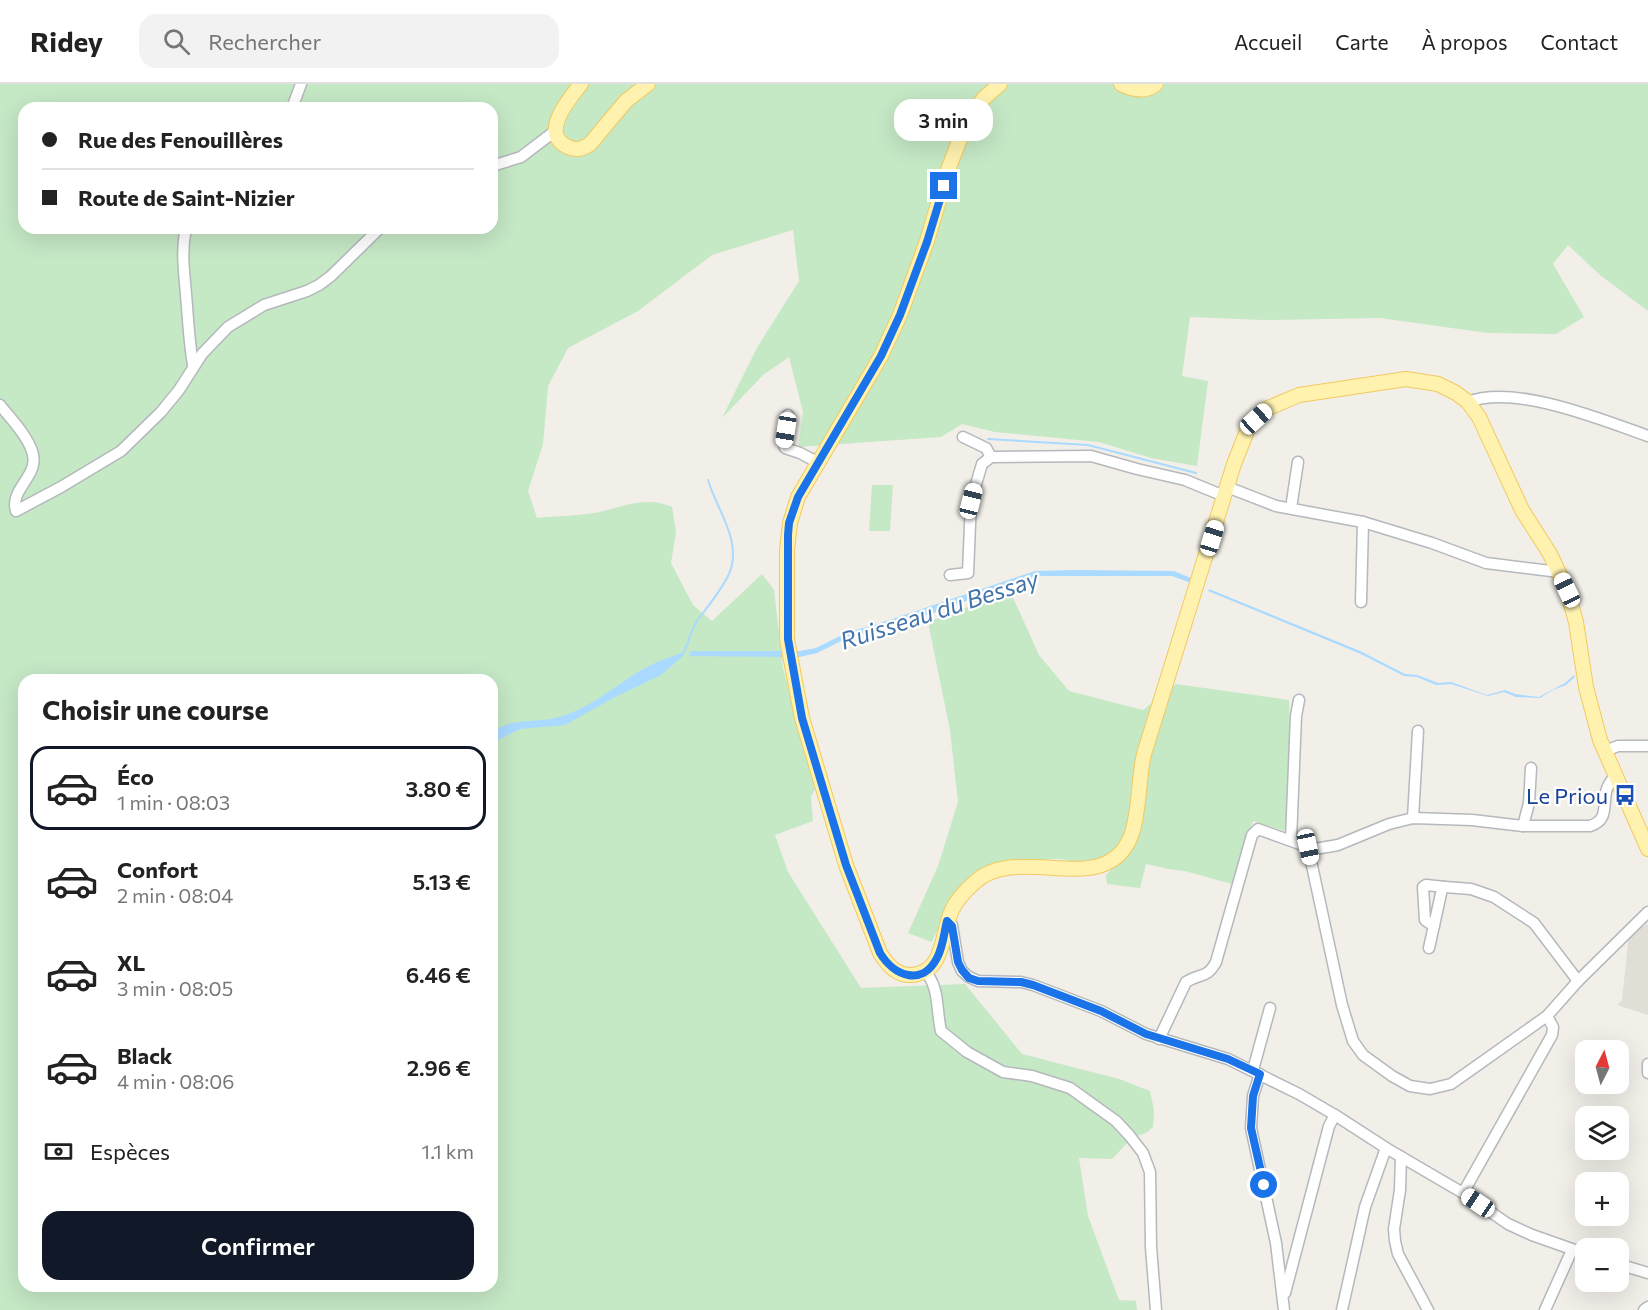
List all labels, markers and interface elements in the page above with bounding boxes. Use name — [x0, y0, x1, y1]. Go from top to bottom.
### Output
search box — [139, 14, 559, 68]
text: Ridey — [30, 24, 103, 58]
icon: search — [160, 25, 193, 58]
text: Rechercher — [208, 28, 321, 55]
text: Accueil — [1234, 29, 1302, 54]
text: Carte — [1335, 29, 1389, 54]
text: À propos — [1422, 29, 1507, 54]
text: Contact — [1540, 29, 1618, 54]
callout: 3 min — [894, 99, 994, 141]
text: 3 min — [919, 108, 968, 132]
text: Rue des Fenouillères — [78, 126, 283, 153]
route end — [930, 172, 957, 199]
text: Route de Saint-Nizier — [78, 184, 295, 211]
car — [1237, 400, 1275, 438]
car — [774, 411, 798, 449]
car — [958, 481, 984, 521]
car — [1198, 518, 1226, 558]
water label: Ruisseau du Bessay — [836, 563, 1043, 655]
car — [1551, 570, 1583, 610]
text: Choisir une course — [42, 693, 269, 726]
icon: car — [45, 761, 99, 815]
text: Éco — [117, 763, 154, 790]
text: 3.80 € — [406, 775, 471, 802]
place label: Le Priou — [1526, 782, 1608, 809]
bus stop icon: Le Priou — [1613, 783, 1637, 807]
text: 1 min · 08:03 — [117, 790, 230, 814]
car — [1295, 828, 1321, 866]
icon: car — [45, 854, 99, 908]
text: Confort — [117, 856, 198, 883]
text: 5.13 € — [412, 868, 471, 895]
text: 2 min · 08:04 — [117, 883, 233, 907]
icon: car — [45, 947, 99, 1001]
text: XL — [117, 949, 145, 976]
text: 6.46 € — [406, 961, 471, 988]
text: 3 min · 08:05 — [117, 976, 233, 1000]
icon: car — [45, 1040, 99, 1094]
north arrow — [1575, 1040, 1629, 1094]
map controls — [1575, 1040, 1629, 1292]
text: Black — [117, 1042, 172, 1069]
text: 2.96 € — [407, 1054, 471, 1081]
text: 4 min · 08:06 — [117, 1069, 234, 1093]
button: layers — [1575, 1106, 1629, 1160]
icon: cash — [42, 1135, 75, 1168]
text: Espèces — [90, 1138, 170, 1165]
text: 1.1 km — [422, 1139, 474, 1163]
route start — [1250, 1171, 1277, 1198]
button: + — [1575, 1172, 1629, 1226]
car — [1458, 1185, 1498, 1221]
button: Confirmer — [42, 1211, 474, 1280]
button: − — [1575, 1238, 1629, 1292]

